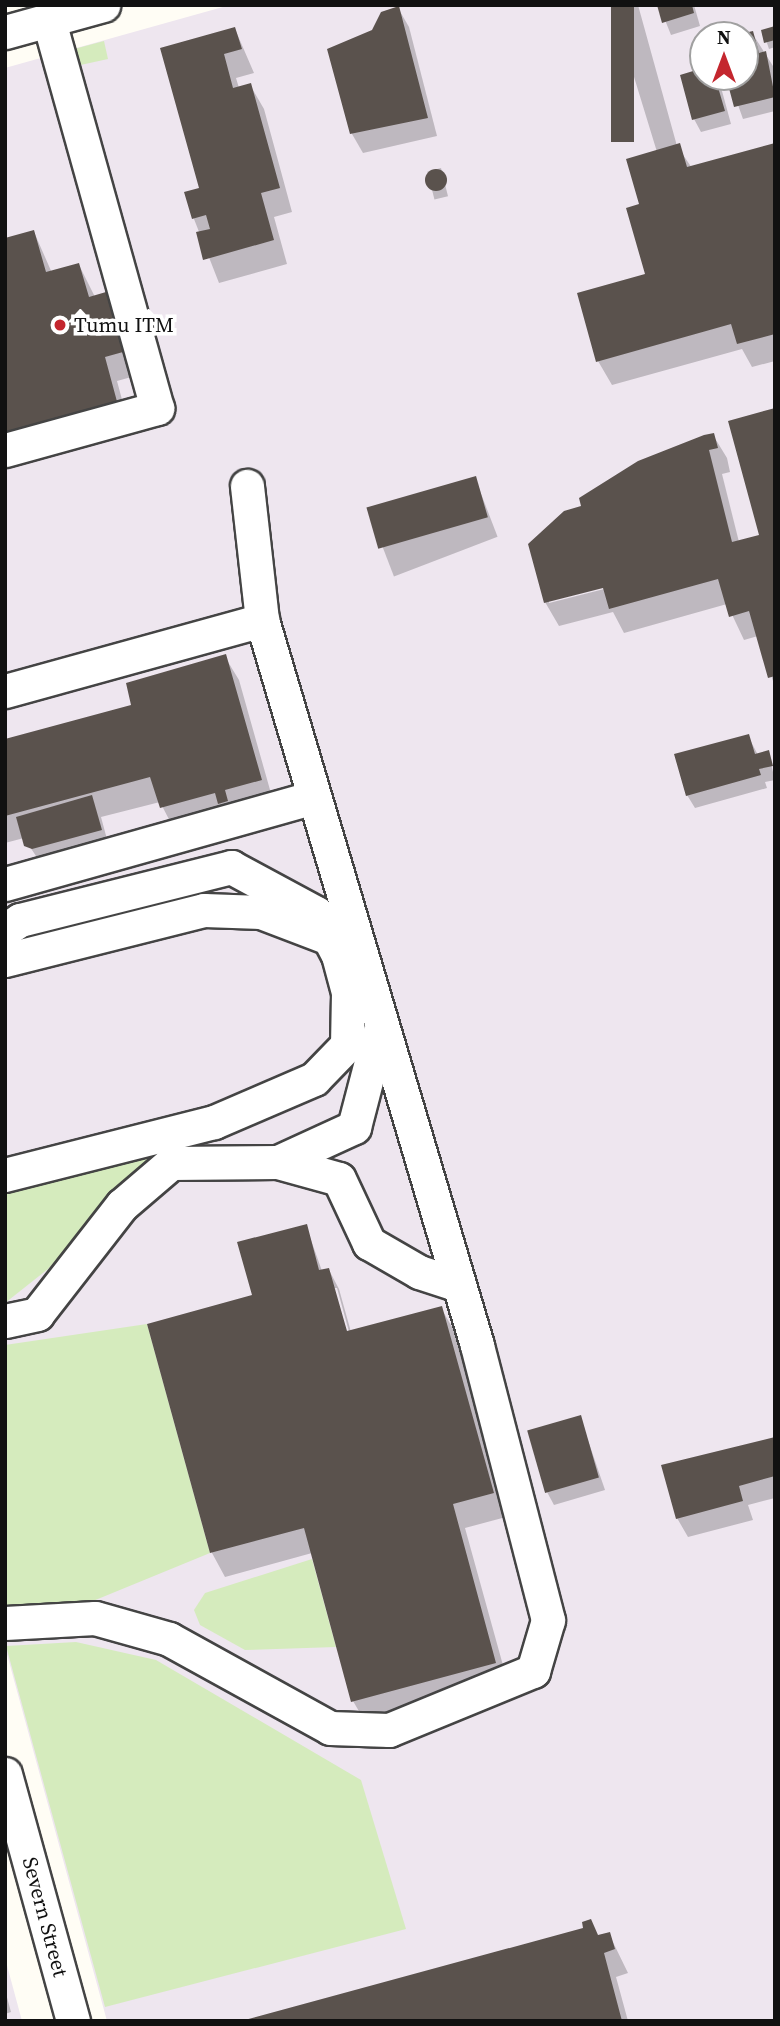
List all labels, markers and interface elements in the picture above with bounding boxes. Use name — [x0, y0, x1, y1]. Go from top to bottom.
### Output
north arrow — [689, 21, 759, 91]
text: N — [717, 24, 731, 50]
place label: Tumu ITM — [74, 312, 174, 338]
marker: Tumu ITM — [52, 317, 68, 333]
street label: Severn Street — [17, 1854, 73, 1980]

